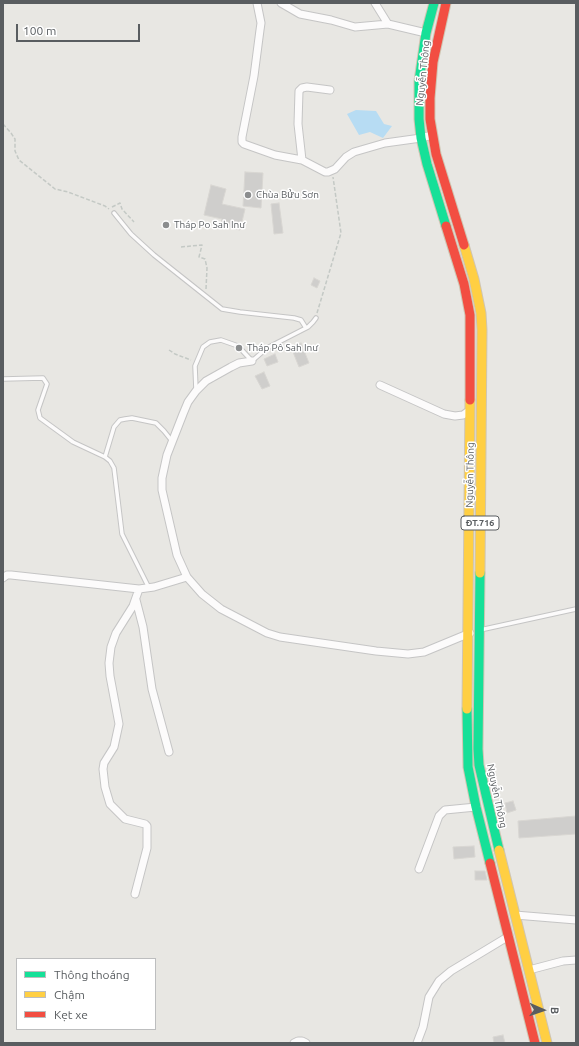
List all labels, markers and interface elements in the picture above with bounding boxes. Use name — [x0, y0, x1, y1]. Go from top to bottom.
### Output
scale bar — [18, 16, 142, 42]
text: 100 m — [23, 24, 56, 37]
street label: Nguyễn Thông — [414, 40, 432, 106]
place label: Chùa Bửu Sơn — [256, 189, 319, 201]
marker: Chùa Bửu Sơn — [243, 190, 253, 200]
place label: Tháp Po Sah Inư — [174, 219, 245, 231]
marker: Tháp Po Sah Inư — [161, 220, 171, 230]
place label: Tháp Pô Sah Inư — [247, 342, 318, 354]
marker: Tháp Pô Sah Inư — [234, 343, 244, 353]
street label: Nguyễn Thông — [463, 442, 477, 508]
road number: ĐT.716 — [461, 516, 499, 530]
street label: Nguyễn Thông — [484, 763, 510, 829]
legend — [16, 958, 156, 1030]
text: Thông thoáng — [54, 968, 130, 981]
text: Chậm — [54, 988, 85, 1001]
north arrow — [523, 990, 563, 1030]
text: B — [549, 1007, 561, 1014]
text: Kẹt xe — [54, 1008, 88, 1021]

